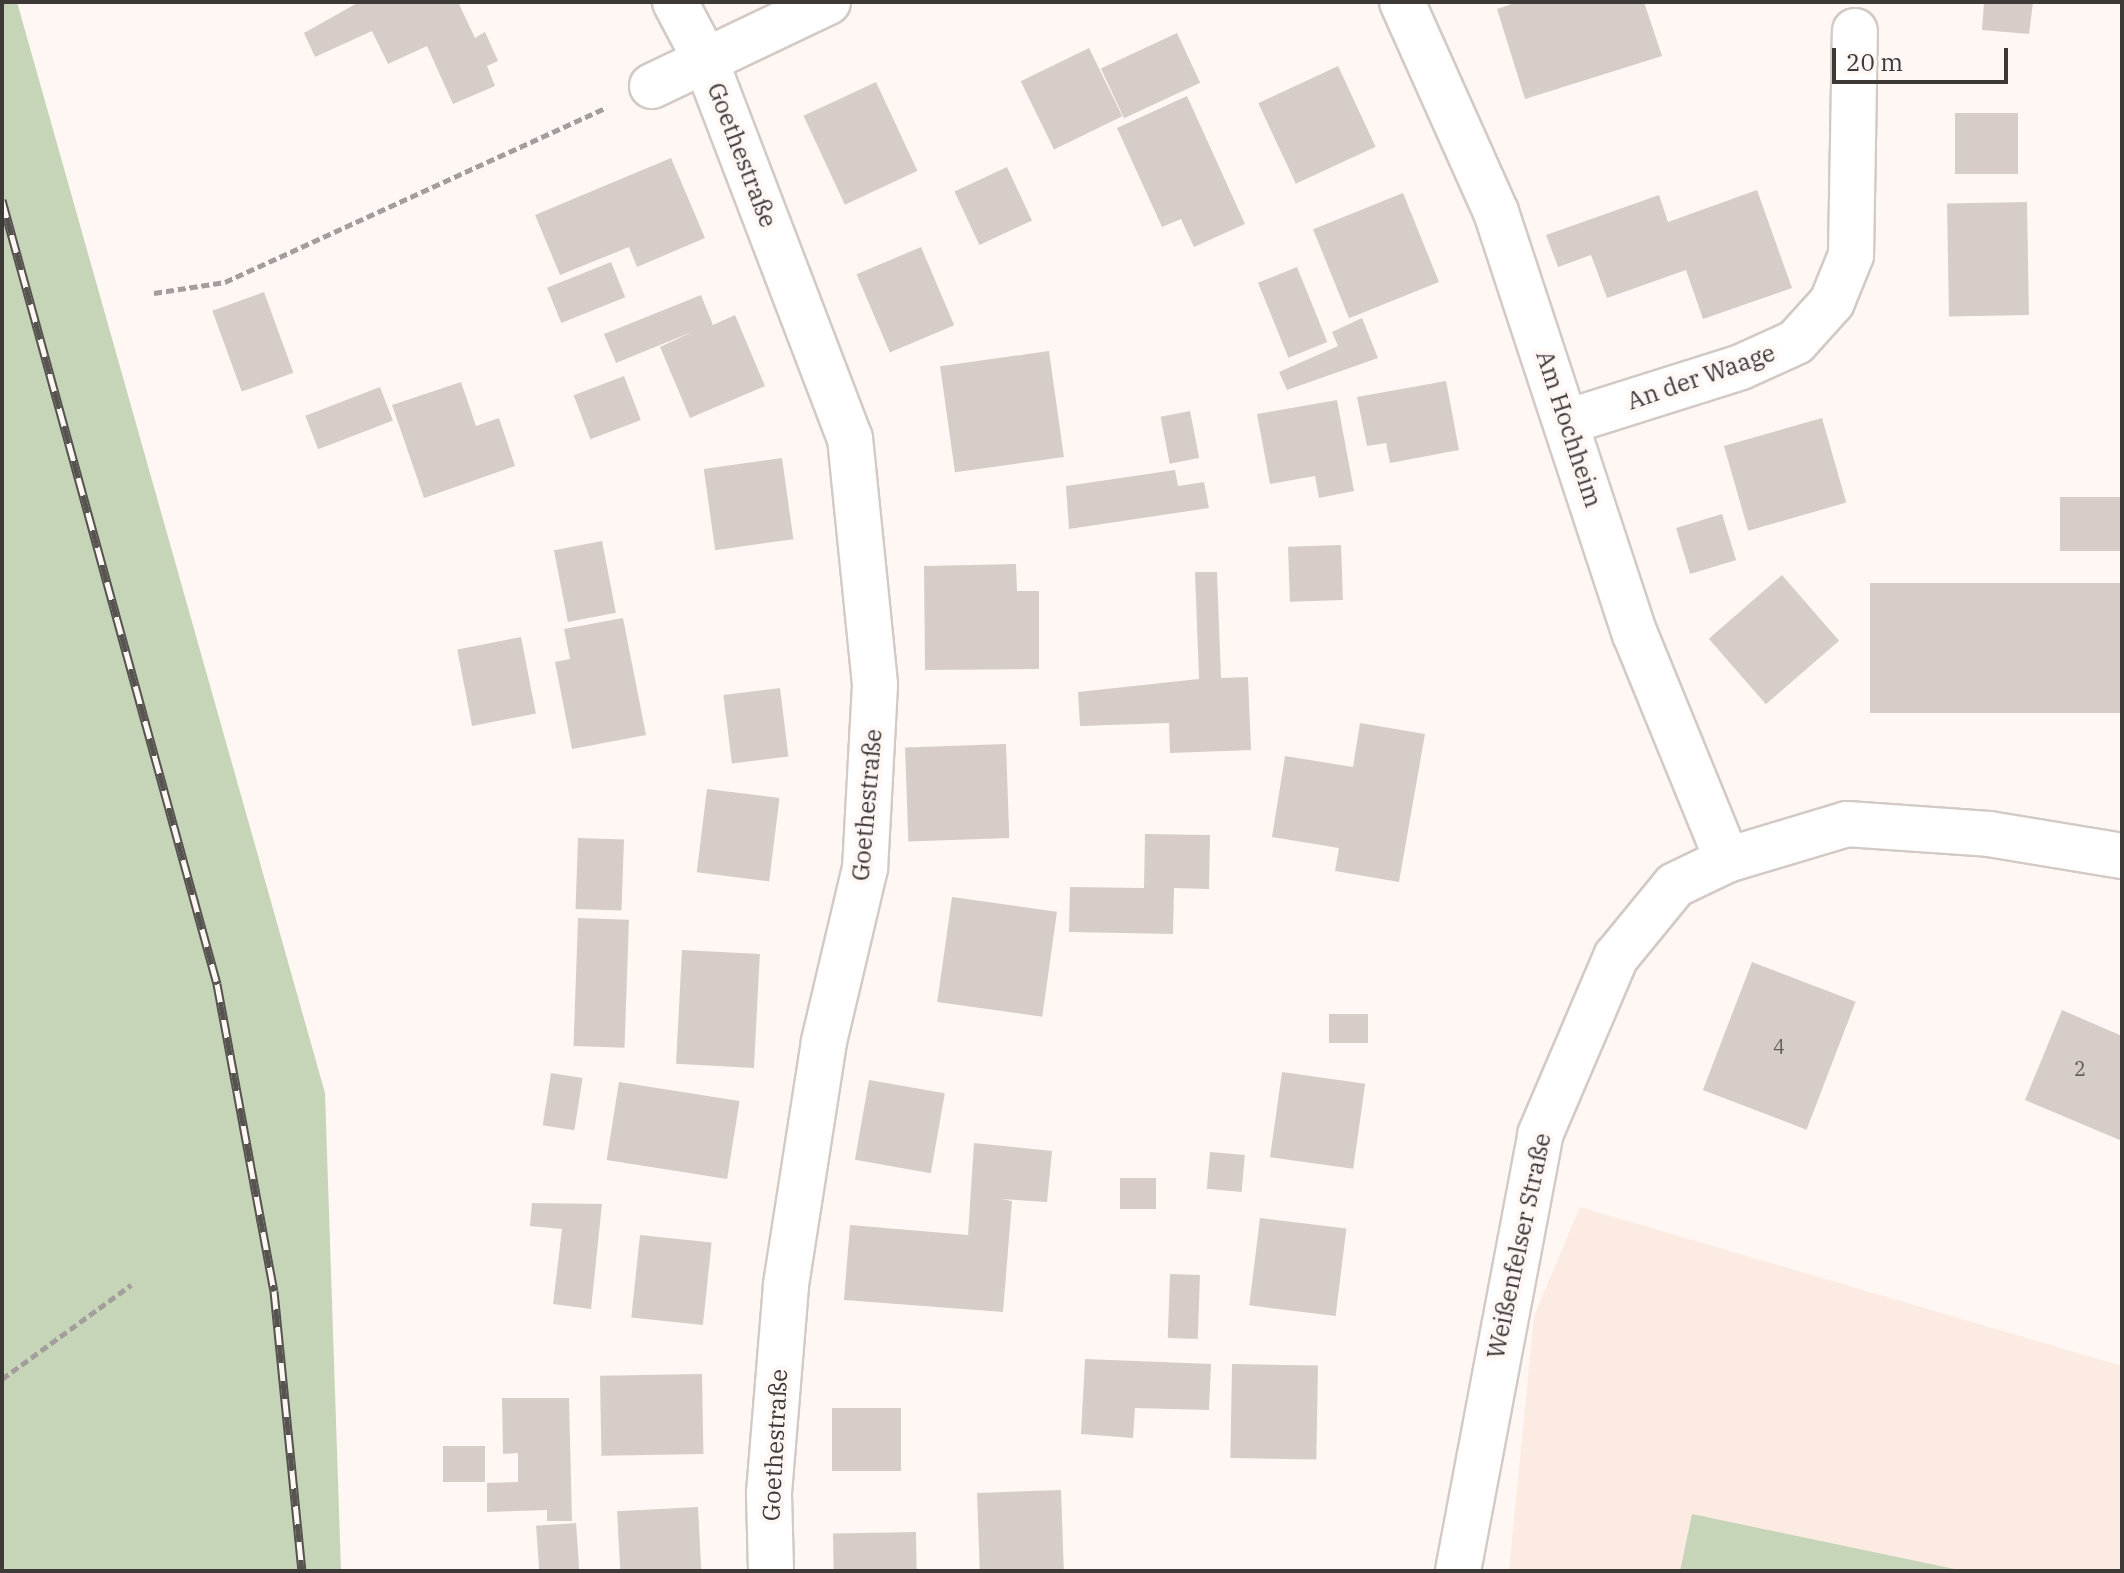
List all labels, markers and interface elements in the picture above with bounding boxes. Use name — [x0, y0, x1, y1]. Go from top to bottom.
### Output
scale bar — [1836, 32, 2012, 82]
text: 20 m — [1846, 46, 1903, 78]
street label: Goethestraße — [701, 79, 783, 231]
street label: An der Waage — [1623, 338, 1779, 416]
street label: Am Hochheim — [1530, 347, 1608, 511]
street label: Goethestraße — [846, 728, 888, 882]
house number: 4 — [1773, 1034, 1785, 1058]
house number: 2 — [2074, 1056, 2086, 1080]
street label: Weißenfelser Straße — [1481, 1131, 1557, 1361]
street label: Goethestraße — [757, 1368, 793, 1522]

